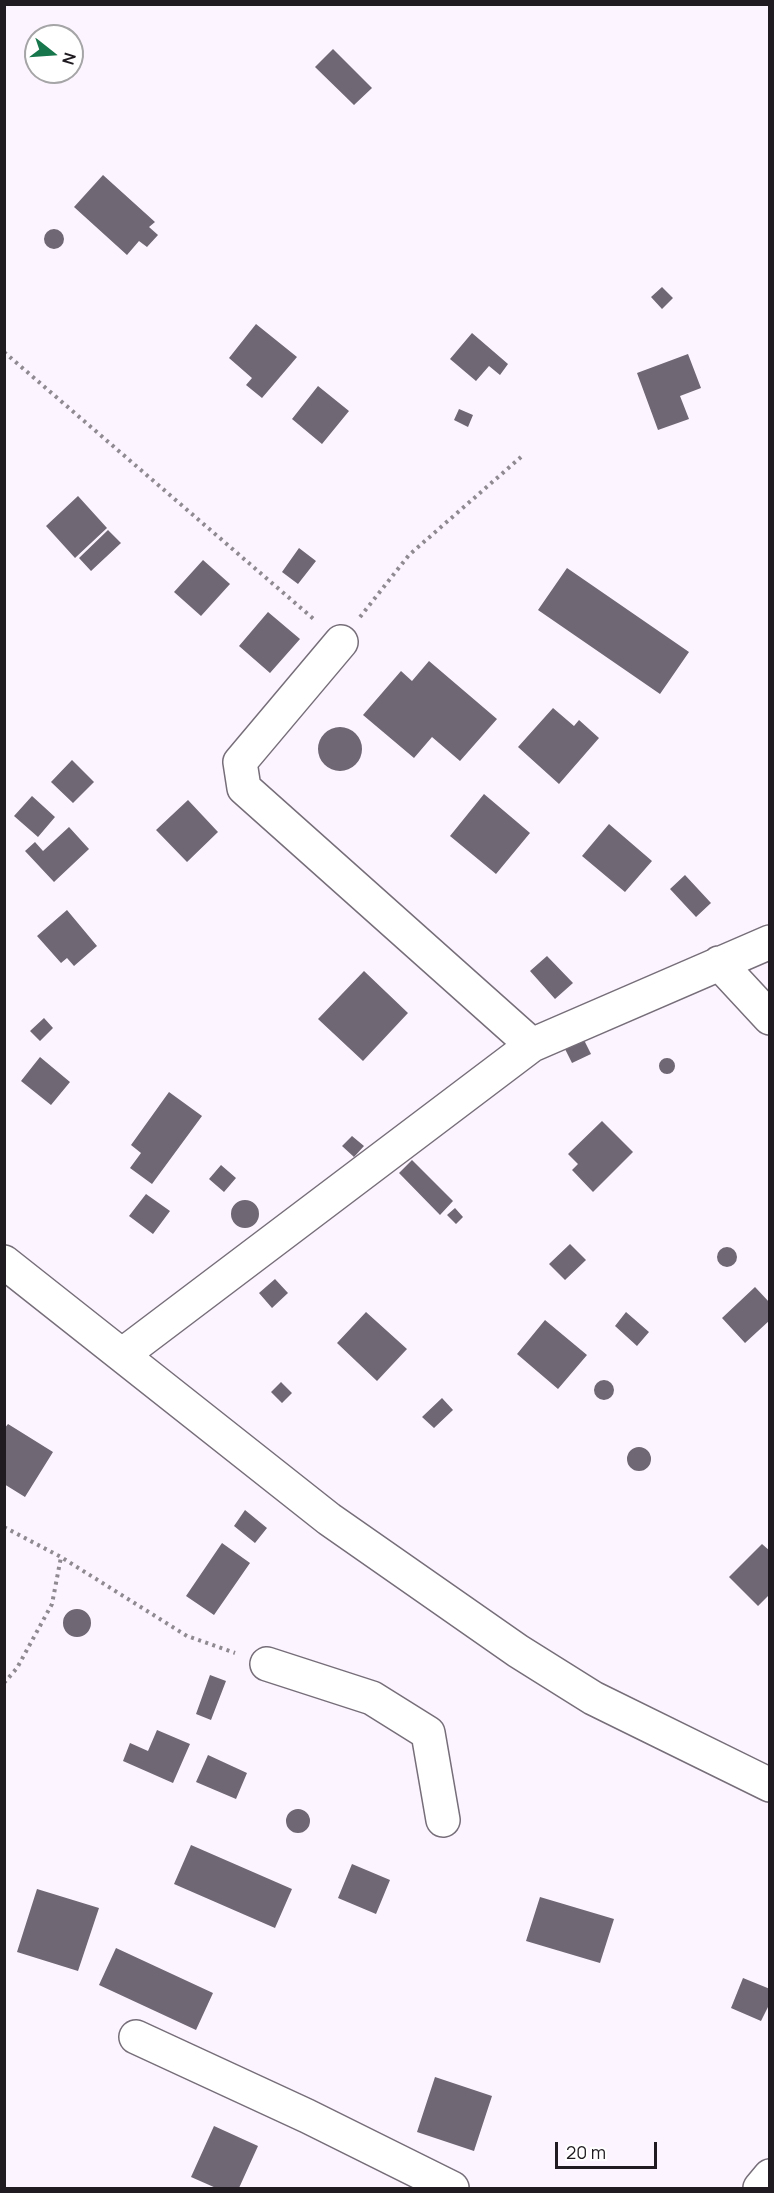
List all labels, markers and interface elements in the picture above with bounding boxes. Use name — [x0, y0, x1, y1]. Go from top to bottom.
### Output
north arrow — [24, 24, 84, 84]
text: N — [57, 50, 82, 67]
scale bar — [558, 2130, 660, 2168]
text: 20 m — [566, 2140, 606, 2164]

